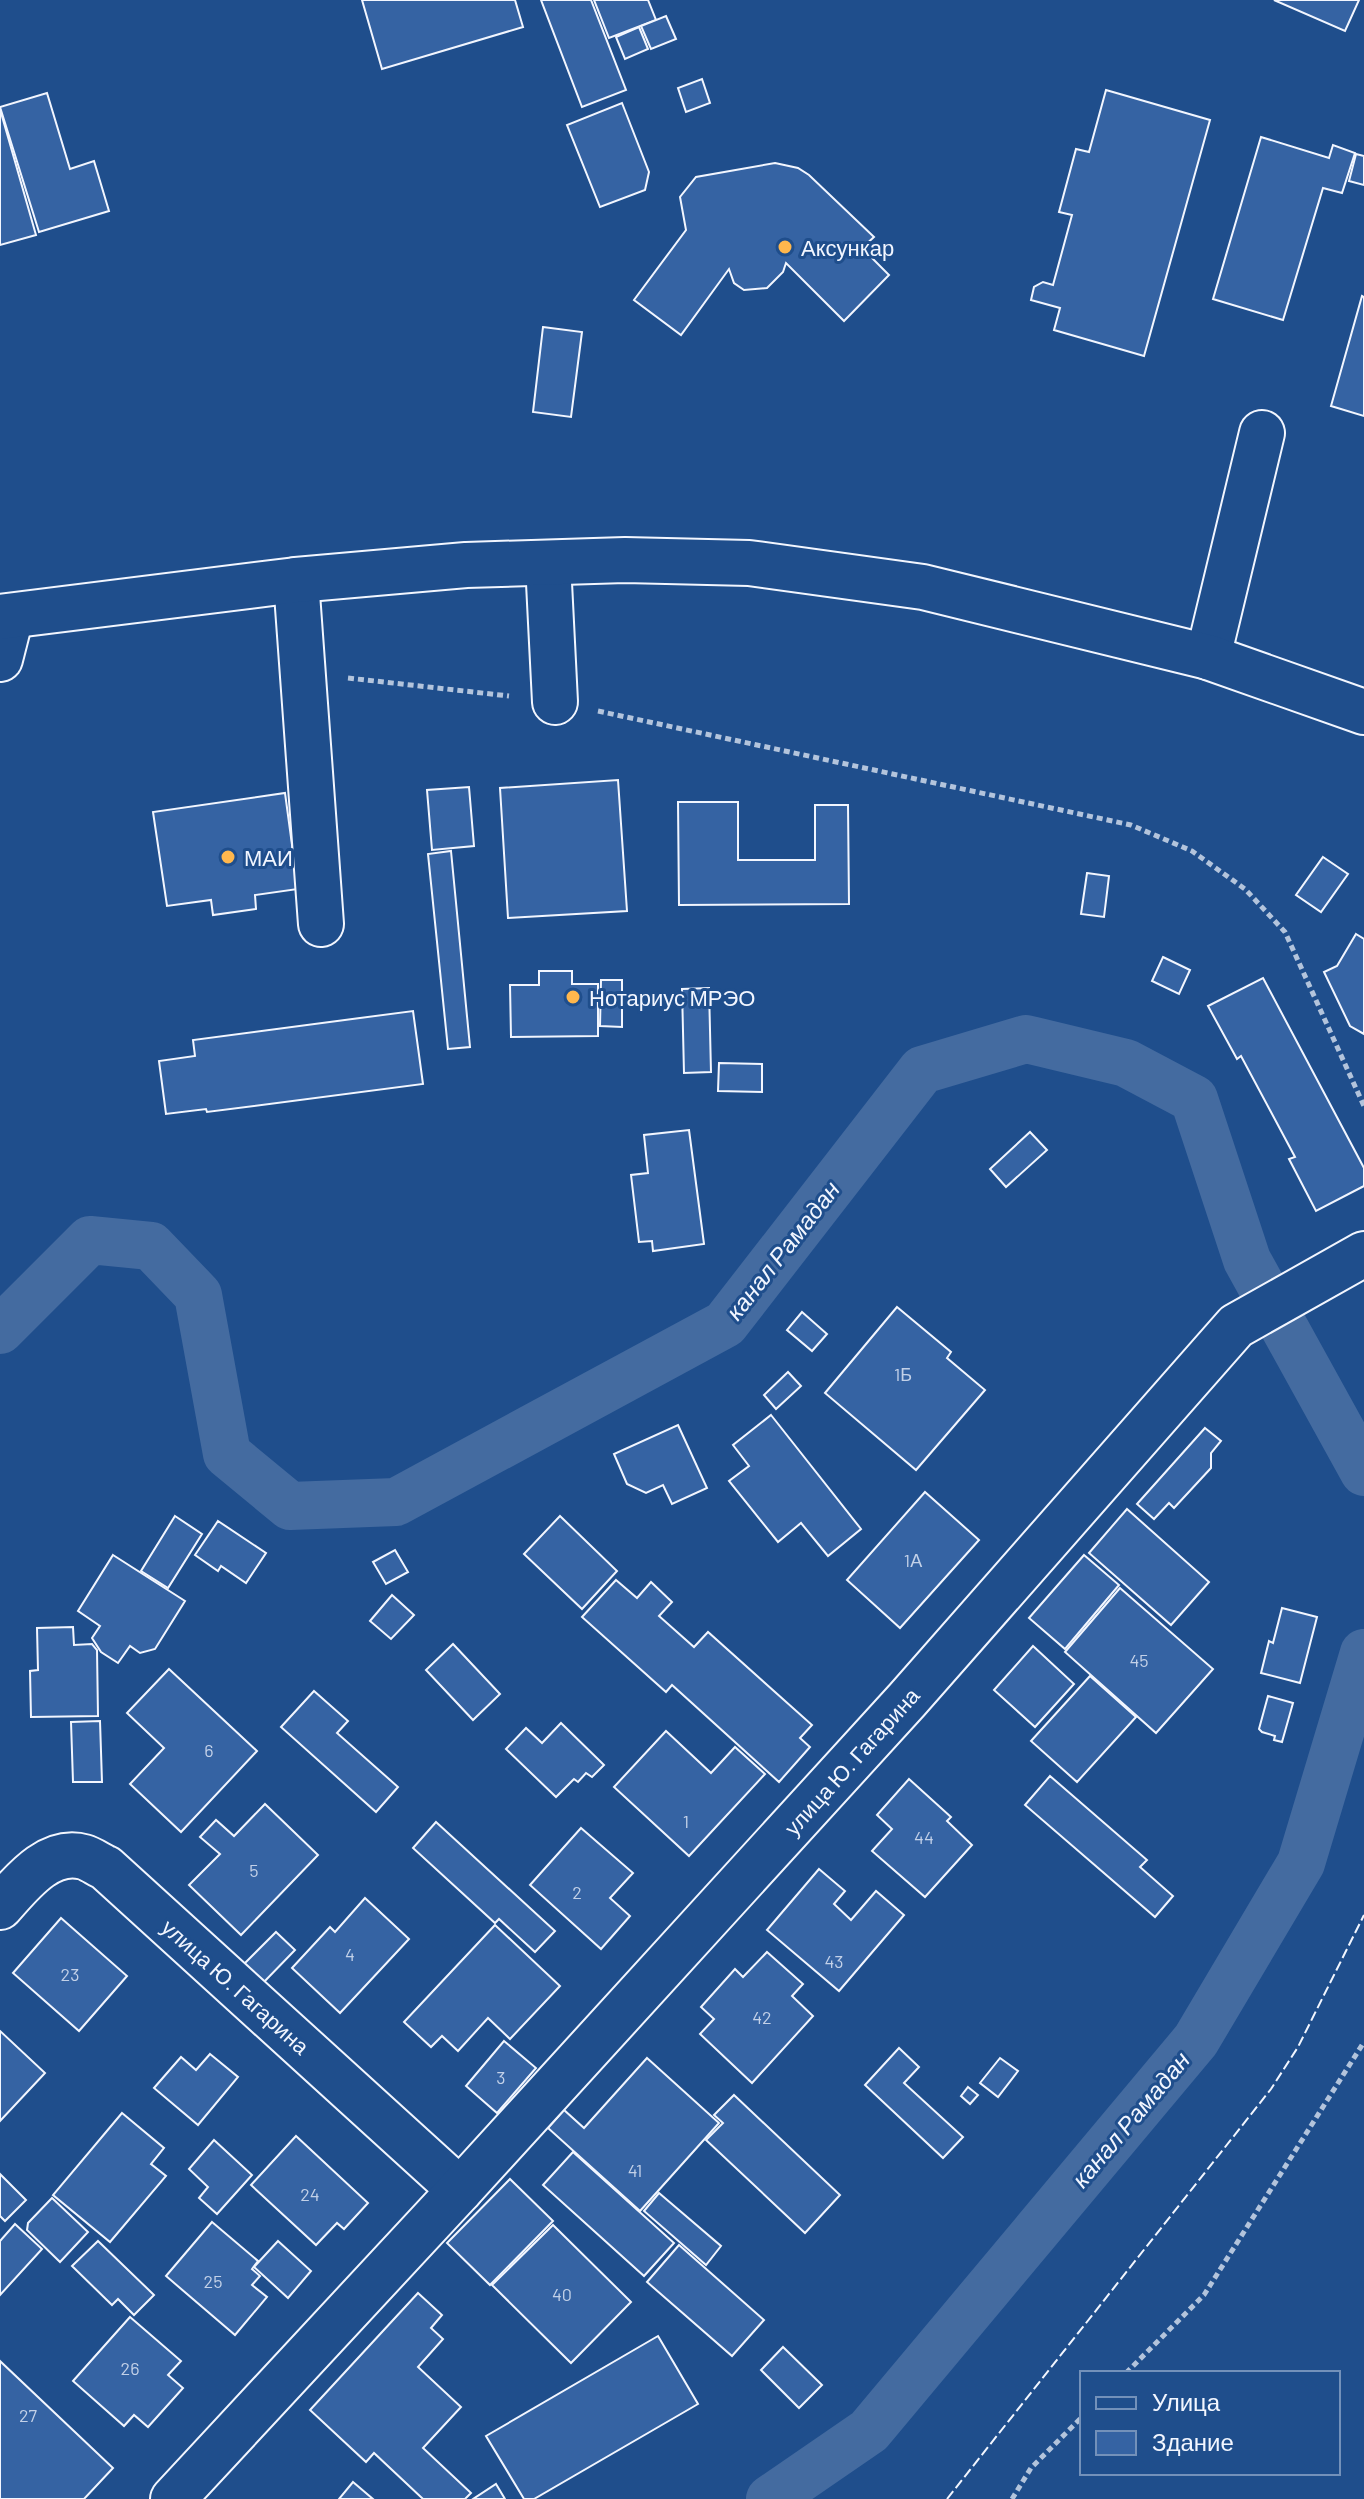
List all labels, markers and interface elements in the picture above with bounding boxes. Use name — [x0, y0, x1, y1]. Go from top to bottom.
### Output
place label: Аксункар — [801, 234, 894, 261]
marker: Аксункар — [776, 238, 794, 256]
place label: МАИ — [244, 844, 293, 870]
marker: МАИ — [219, 848, 237, 866]
place label: Нотариус МРЭО — [589, 984, 755, 1011]
marker: Нотариус МРЭО — [564, 988, 582, 1006]
water label: канал Рамадан — [719, 1175, 845, 1325]
house number: 1Б — [894, 1363, 912, 1385]
house number: 1А — [904, 1549, 922, 1571]
house number: 45 — [1129, 1649, 1149, 1671]
street label: улица Ю. Гагарина — [778, 1681, 925, 1841]
house number: 6 — [204, 1739, 214, 1761]
house number: 1 — [683, 1810, 689, 1832]
house number: 44 — [914, 1826, 934, 1848]
house number: 5 — [249, 1859, 259, 1881]
house number: 2 — [572, 1881, 582, 1903]
street label: улица Ю. Гагарина — [156, 1913, 316, 2060]
house number: 4 — [345, 1943, 355, 1965]
house number: 43 — [824, 1950, 844, 1972]
house number: 23 — [61, 1963, 79, 1985]
house number: 42 — [752, 2006, 772, 2028]
water label: канал Рамадан — [1065, 2045, 1195, 2193]
house number: 3 — [496, 2066, 506, 2088]
house number: 41 — [628, 2159, 642, 2181]
house number: 24 — [300, 2183, 320, 2205]
house number: 25 — [204, 2270, 222, 2292]
house number: 40 — [552, 2283, 572, 2305]
house number: 26 — [121, 2357, 139, 2379]
legend — [1080, 2371, 1340, 2475]
text: Улица — [1152, 2387, 1221, 2416]
house number: 27 — [19, 2404, 38, 2426]
text: Здание — [1152, 2427, 1234, 2456]

